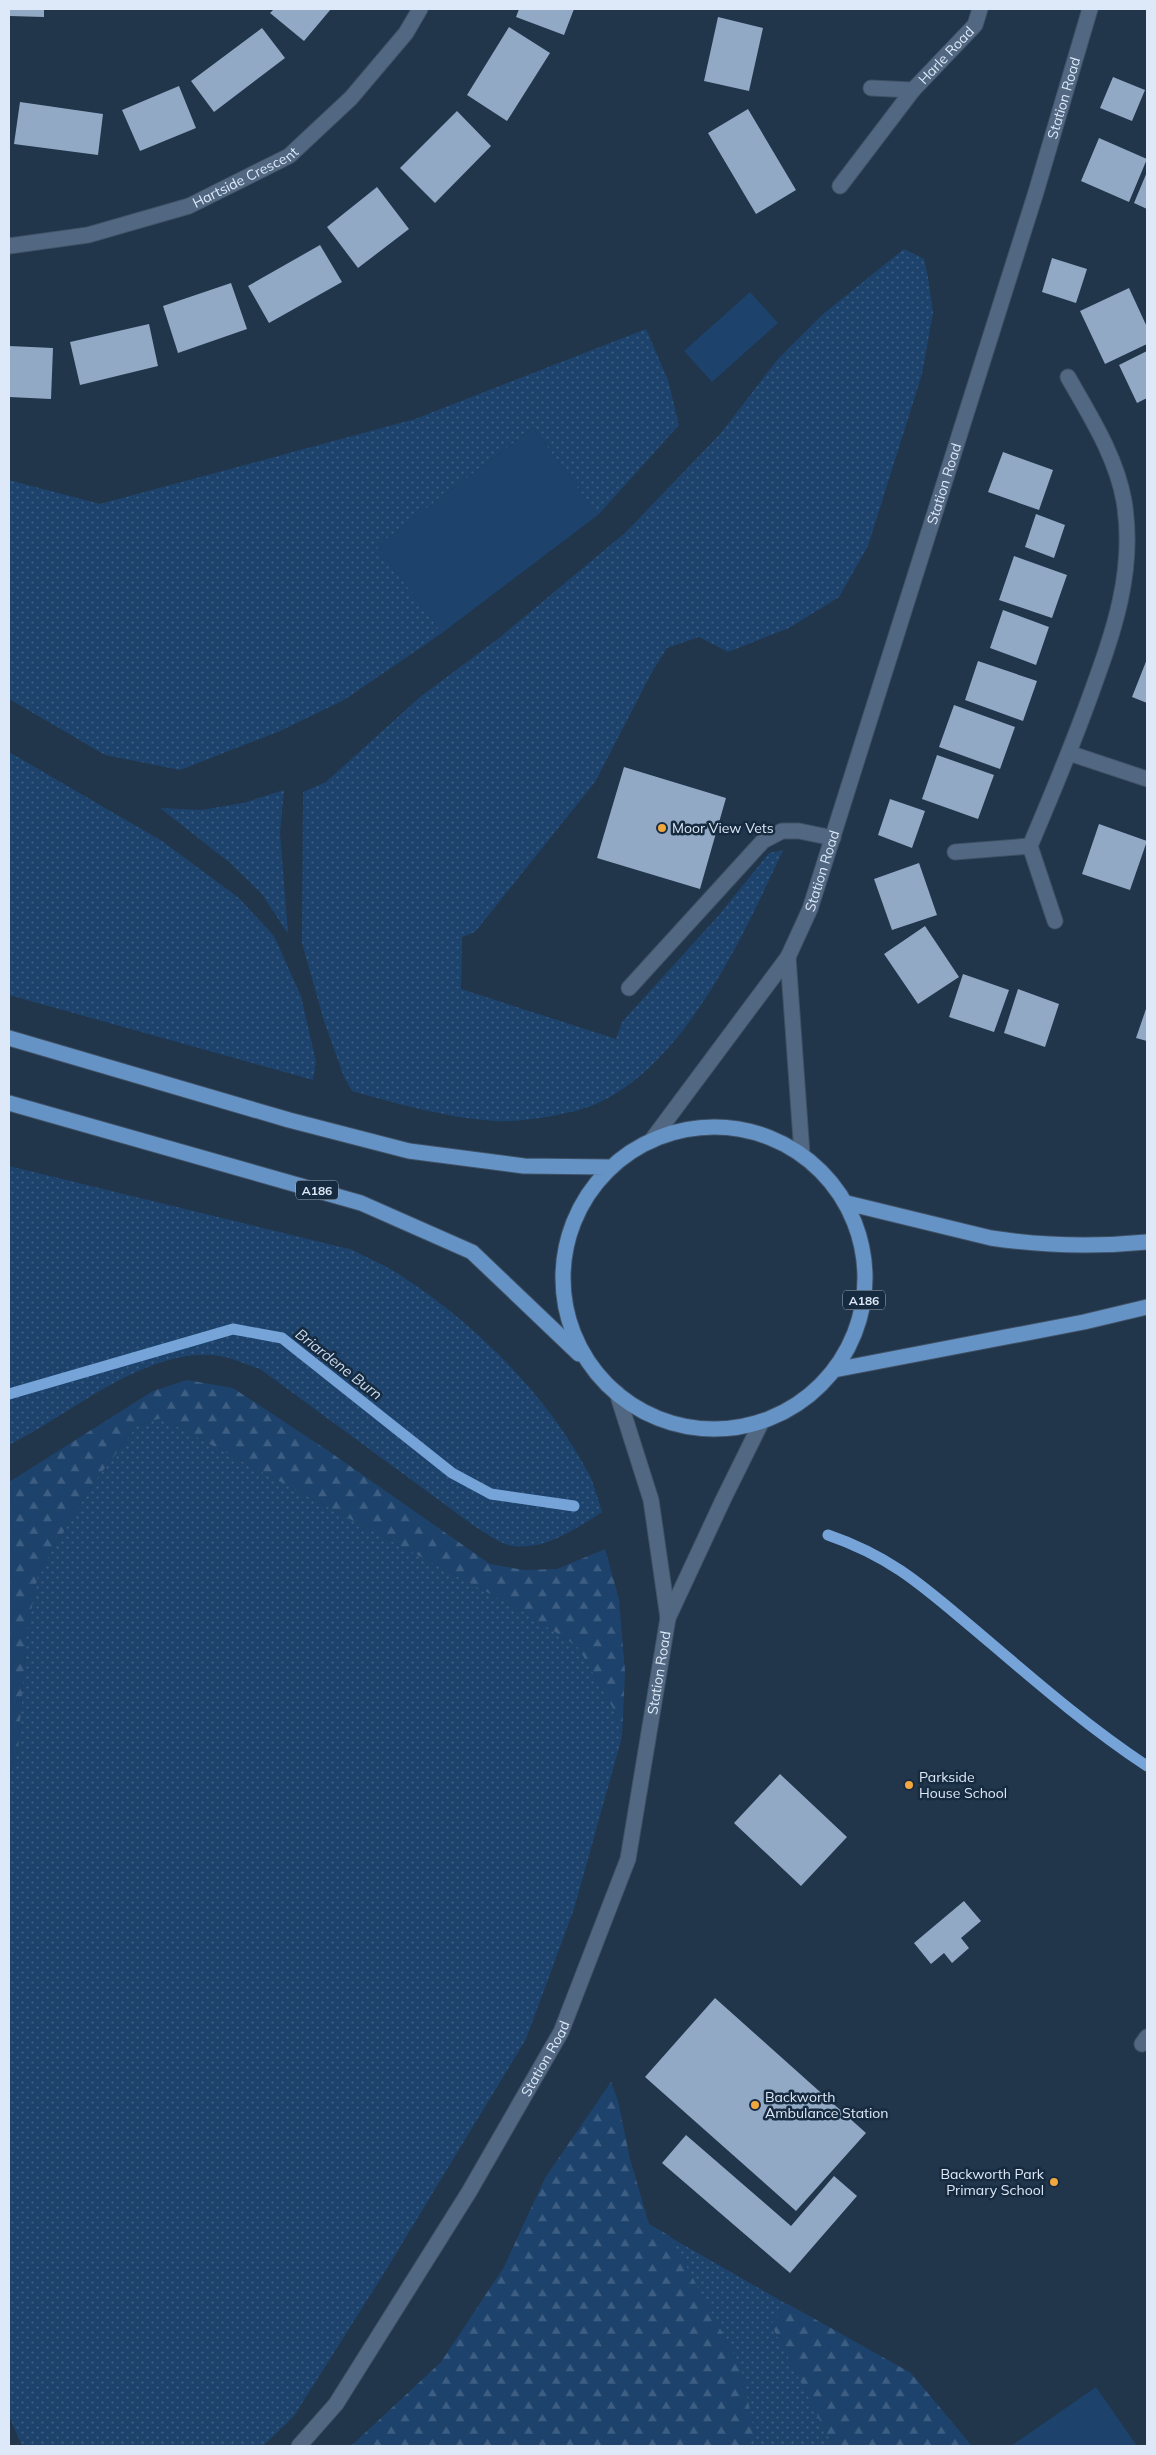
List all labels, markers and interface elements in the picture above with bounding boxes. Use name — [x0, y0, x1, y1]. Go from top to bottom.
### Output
street label: Harle Road — [914, 23, 978, 88]
street label: Station Road — [1043, 55, 1084, 141]
street label: Hartside Crescent — [190, 143, 302, 212]
street label: Station Road — [923, 441, 965, 527]
place label: Moor View Vets — [672, 819, 774, 837]
marker: Moor View Vets — [656, 822, 668, 834]
street label: Station Road — [801, 828, 843, 914]
road number: A186 — [296, 1180, 338, 1200]
road number: A186 — [843, 1290, 885, 1310]
water label: Briardene Burn — [292, 1324, 386, 1404]
street label: Station Road — [643, 1630, 675, 1716]
place label: Parkside House School — [919, 1768, 1007, 1802]
marker: Parkside House School — [903, 1779, 915, 1791]
street label: Station Road — [517, 2018, 574, 2100]
place label: Backworth Ambulance Station — [765, 2088, 888, 2122]
marker: Backworth Ambulance Station — [749, 2099, 761, 2111]
place label: Backworth Park Primary School — [940, 2165, 1045, 2199]
marker: Backworth Park Primary School — [1048, 2176, 1060, 2188]

